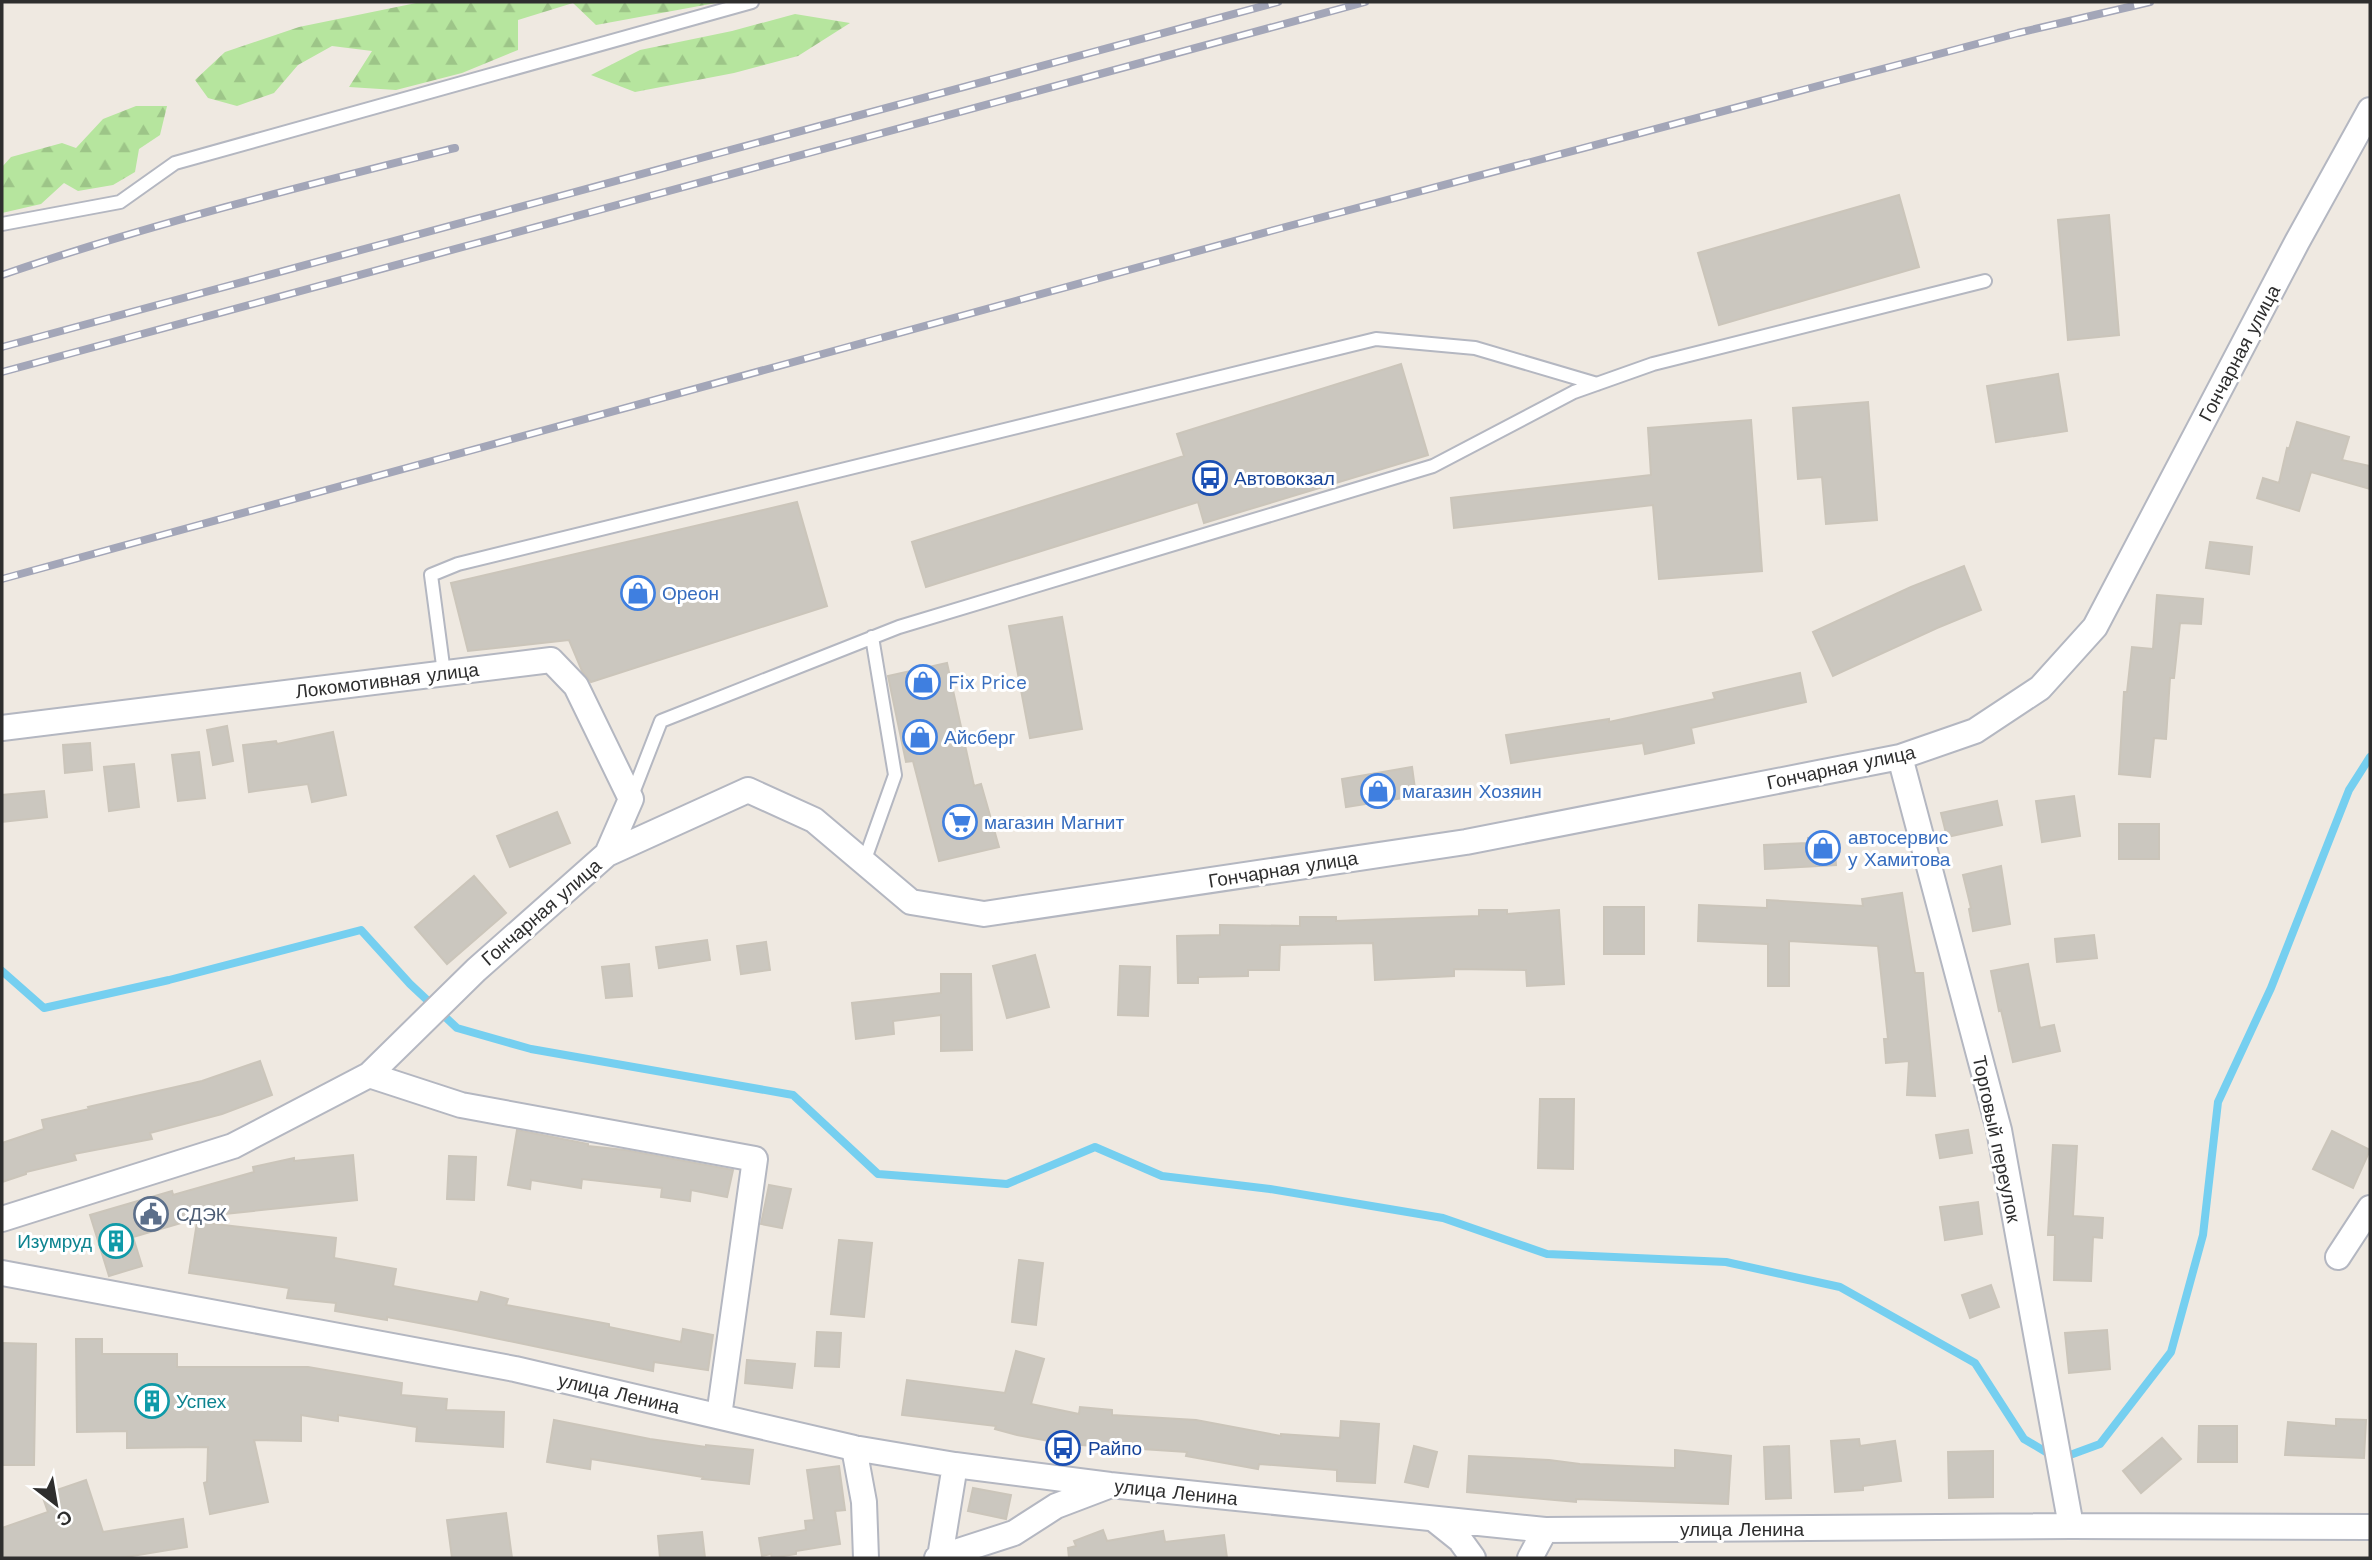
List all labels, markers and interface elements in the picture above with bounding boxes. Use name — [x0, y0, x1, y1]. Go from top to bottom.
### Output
street label: Гончарная улица — [2194, 281, 2285, 425]
bus stop icon: Автовокзал — [1191, 459, 1229, 497]
place label: Автовокзал — [1234, 467, 1335, 490]
shop icon: Ореон — [619, 574, 657, 612]
place label: Ореон — [662, 582, 719, 605]
street label: Локомотивная улица — [294, 658, 481, 703]
shop icon: Fix Price — [904, 663, 942, 701]
place label: Fix Price — [948, 671, 1027, 694]
shop icon: Айсберг — [901, 718, 939, 756]
place label: Айсберг — [944, 726, 1016, 749]
street label: Гончарная улица — [1765, 740, 1918, 794]
shop icon: магазин Хозяин — [1359, 772, 1397, 810]
place label: магазин Хозяин — [1402, 780, 1542, 803]
supermarket icon: магазин Магнит — [941, 803, 979, 841]
place label: магазин Магнит — [984, 811, 1124, 834]
place label: автосервис у Хамитова — [1848, 826, 1951, 871]
shop icon: автосервис у Хамитова — [1804, 829, 1842, 867]
street label: Гончарная улица — [1207, 846, 1360, 893]
street label: Гончарная улица — [477, 854, 606, 971]
street label: Торговый переулок — [1968, 1053, 2026, 1225]
public building icon: СДЭК — [132, 1195, 170, 1233]
place label: СДЭК — [176, 1203, 227, 1226]
building icon: Изумруд — [97, 1222, 135, 1260]
place label: Изумруд — [17, 1230, 92, 1253]
street label: улица Ленина — [556, 1368, 682, 1419]
building icon: Успех — [133, 1382, 171, 1420]
place label: Успех — [176, 1390, 227, 1413]
bus stop icon: Райпо — [1044, 1429, 1082, 1467]
place label: Райпо — [1088, 1437, 1142, 1460]
north arrow — [21, 1469, 91, 1539]
street label: улица Ленина — [1113, 1475, 1239, 1510]
text: С — [52, 1505, 76, 1532]
street label: улица Ленина — [1680, 1518, 1804, 1541]

